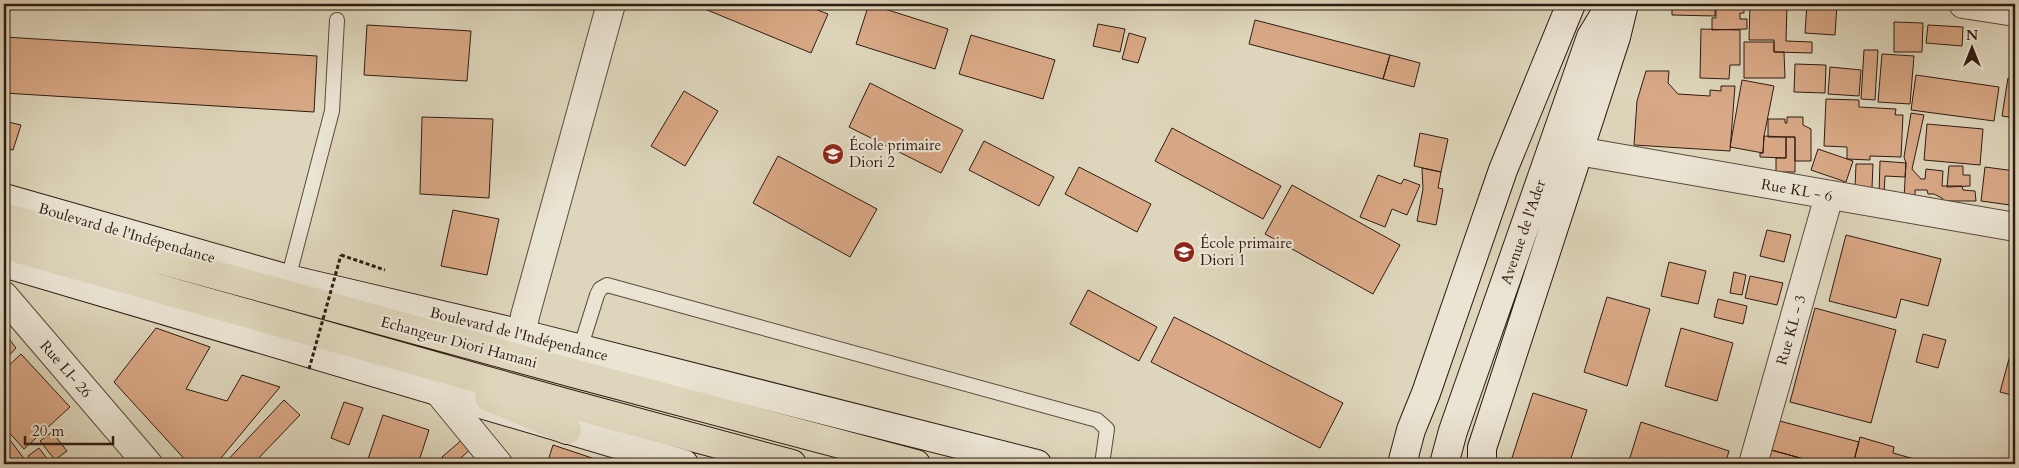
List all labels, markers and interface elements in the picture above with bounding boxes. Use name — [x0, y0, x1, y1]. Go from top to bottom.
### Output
north arrow — [1946, 22, 1996, 72]
text: N — [1966, 26, 1978, 45]
place label: École primaire Diori 2 — [849, 135, 941, 172]
school or university icon: École primaire Diori 2 — [821, 142, 845, 166]
street label: Rue KL - 6 — [1760, 174, 1835, 206]
street label: Avenue de l'Ader — [1496, 176, 1550, 287]
street label: Boulevard de l'Indépendance — [36, 198, 218, 268]
place label: École primaire Diori 1 — [1200, 233, 1292, 270]
school or university icon: École primaire Diori 1 — [1172, 240, 1196, 264]
street label: Rue KL - 3 — [1771, 293, 1811, 367]
street label: Boulevard de l'Indépendance — [428, 302, 610, 366]
street label: Echangeur Diori Hamani — [378, 311, 540, 373]
street label: Rue LI- 26 — [36, 336, 97, 402]
scale bar — [25, 413, 112, 445]
text: 20 m — [32, 421, 64, 441]

